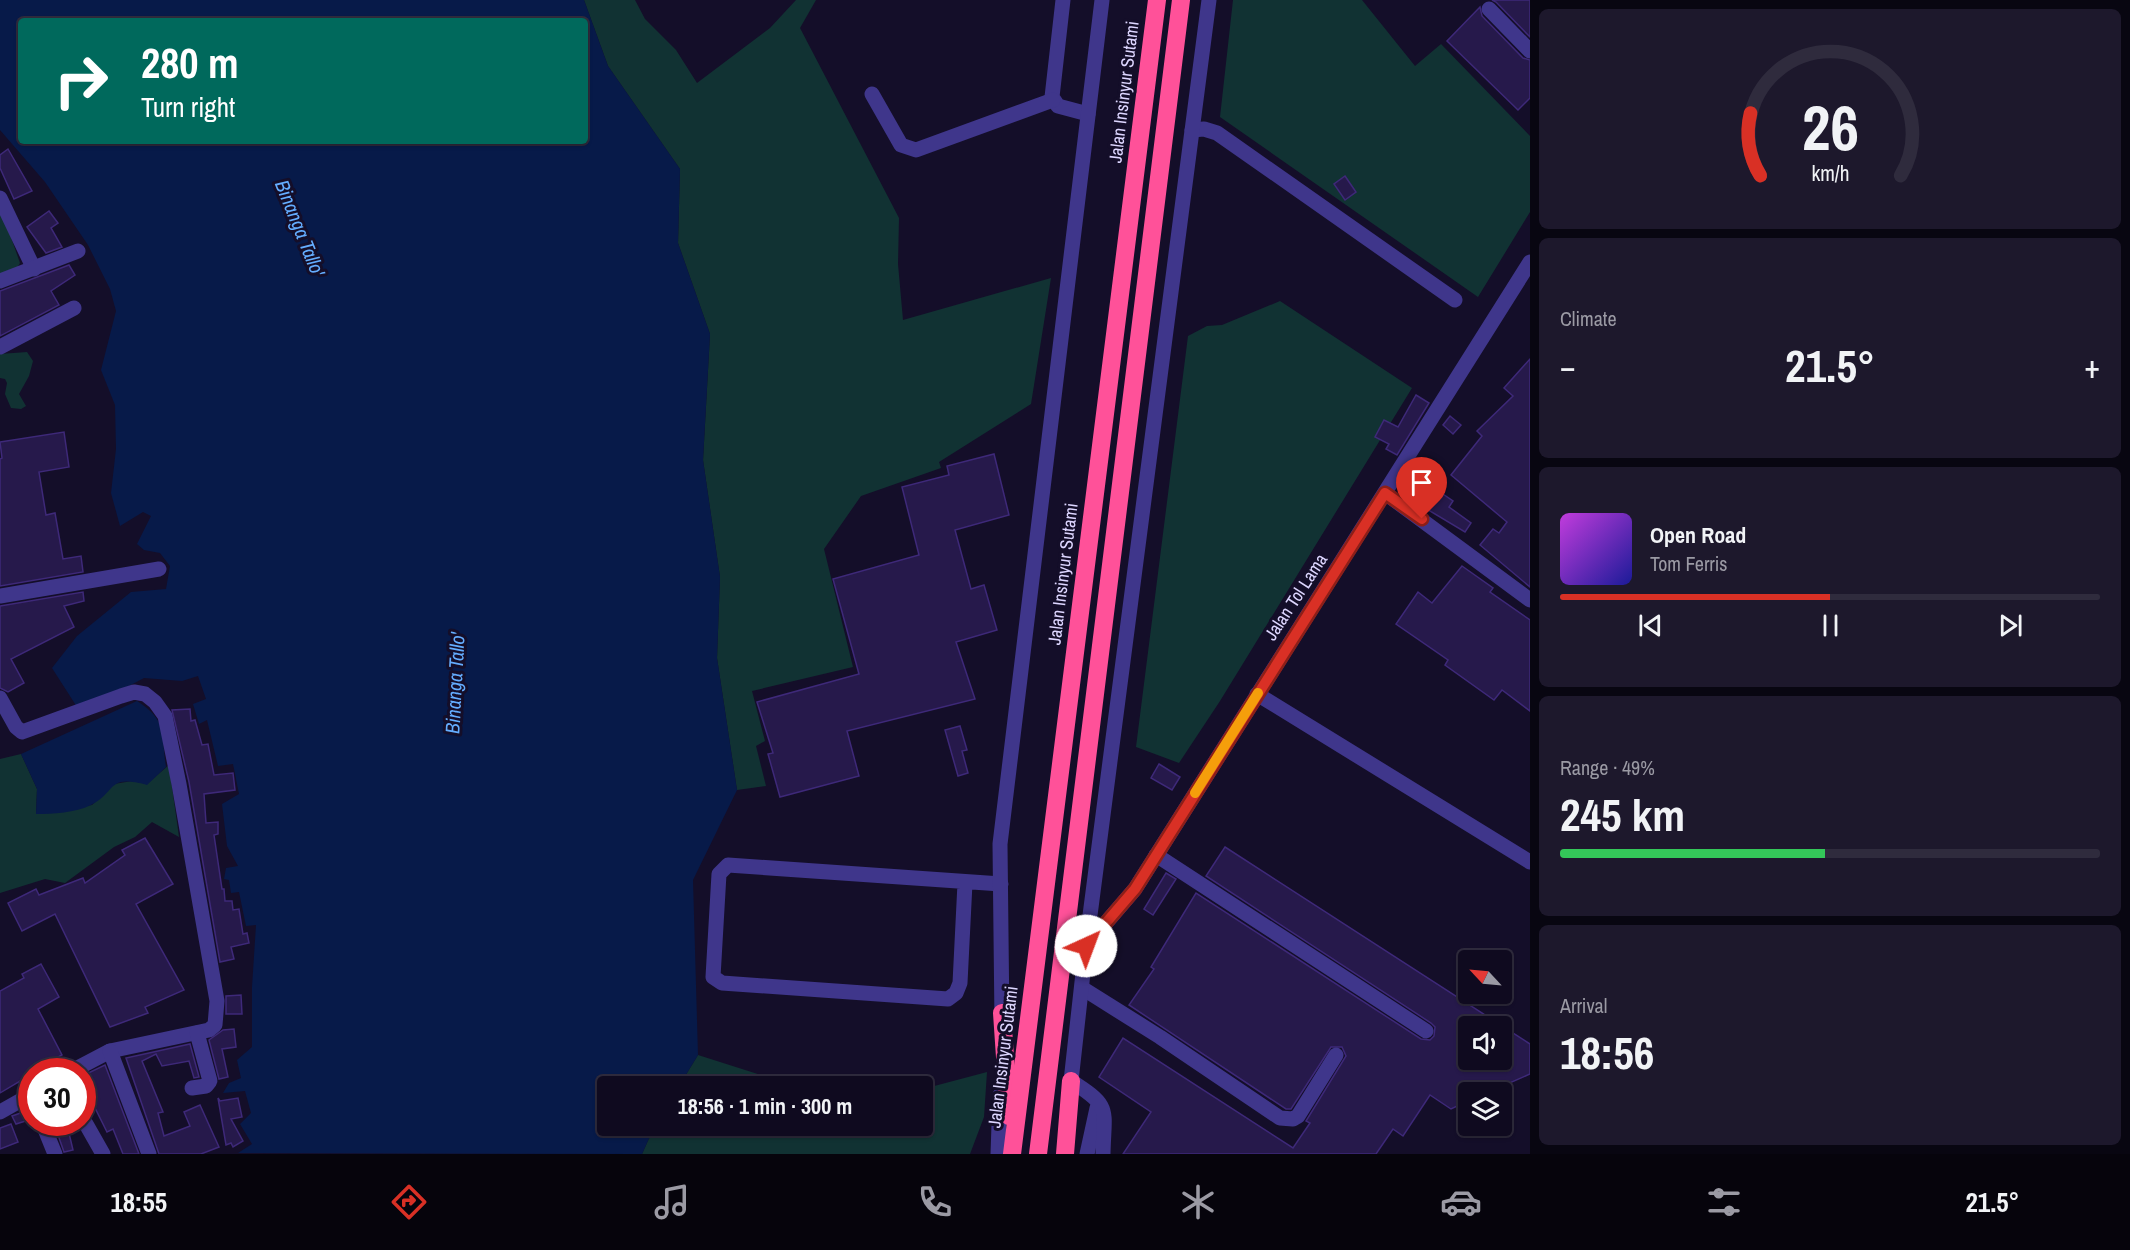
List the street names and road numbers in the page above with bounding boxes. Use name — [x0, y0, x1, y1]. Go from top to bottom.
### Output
street label: Jalan Insinyur Sutami — [1102, 20, 1145, 164]
street label: Jalan Insinyur Sutami — [1041, 502, 1084, 646]
street label: Jalan Tol Lama — [1258, 548, 1333, 645]
street label: Jalan Insinyur Sutami — [981, 985, 1024, 1129]

